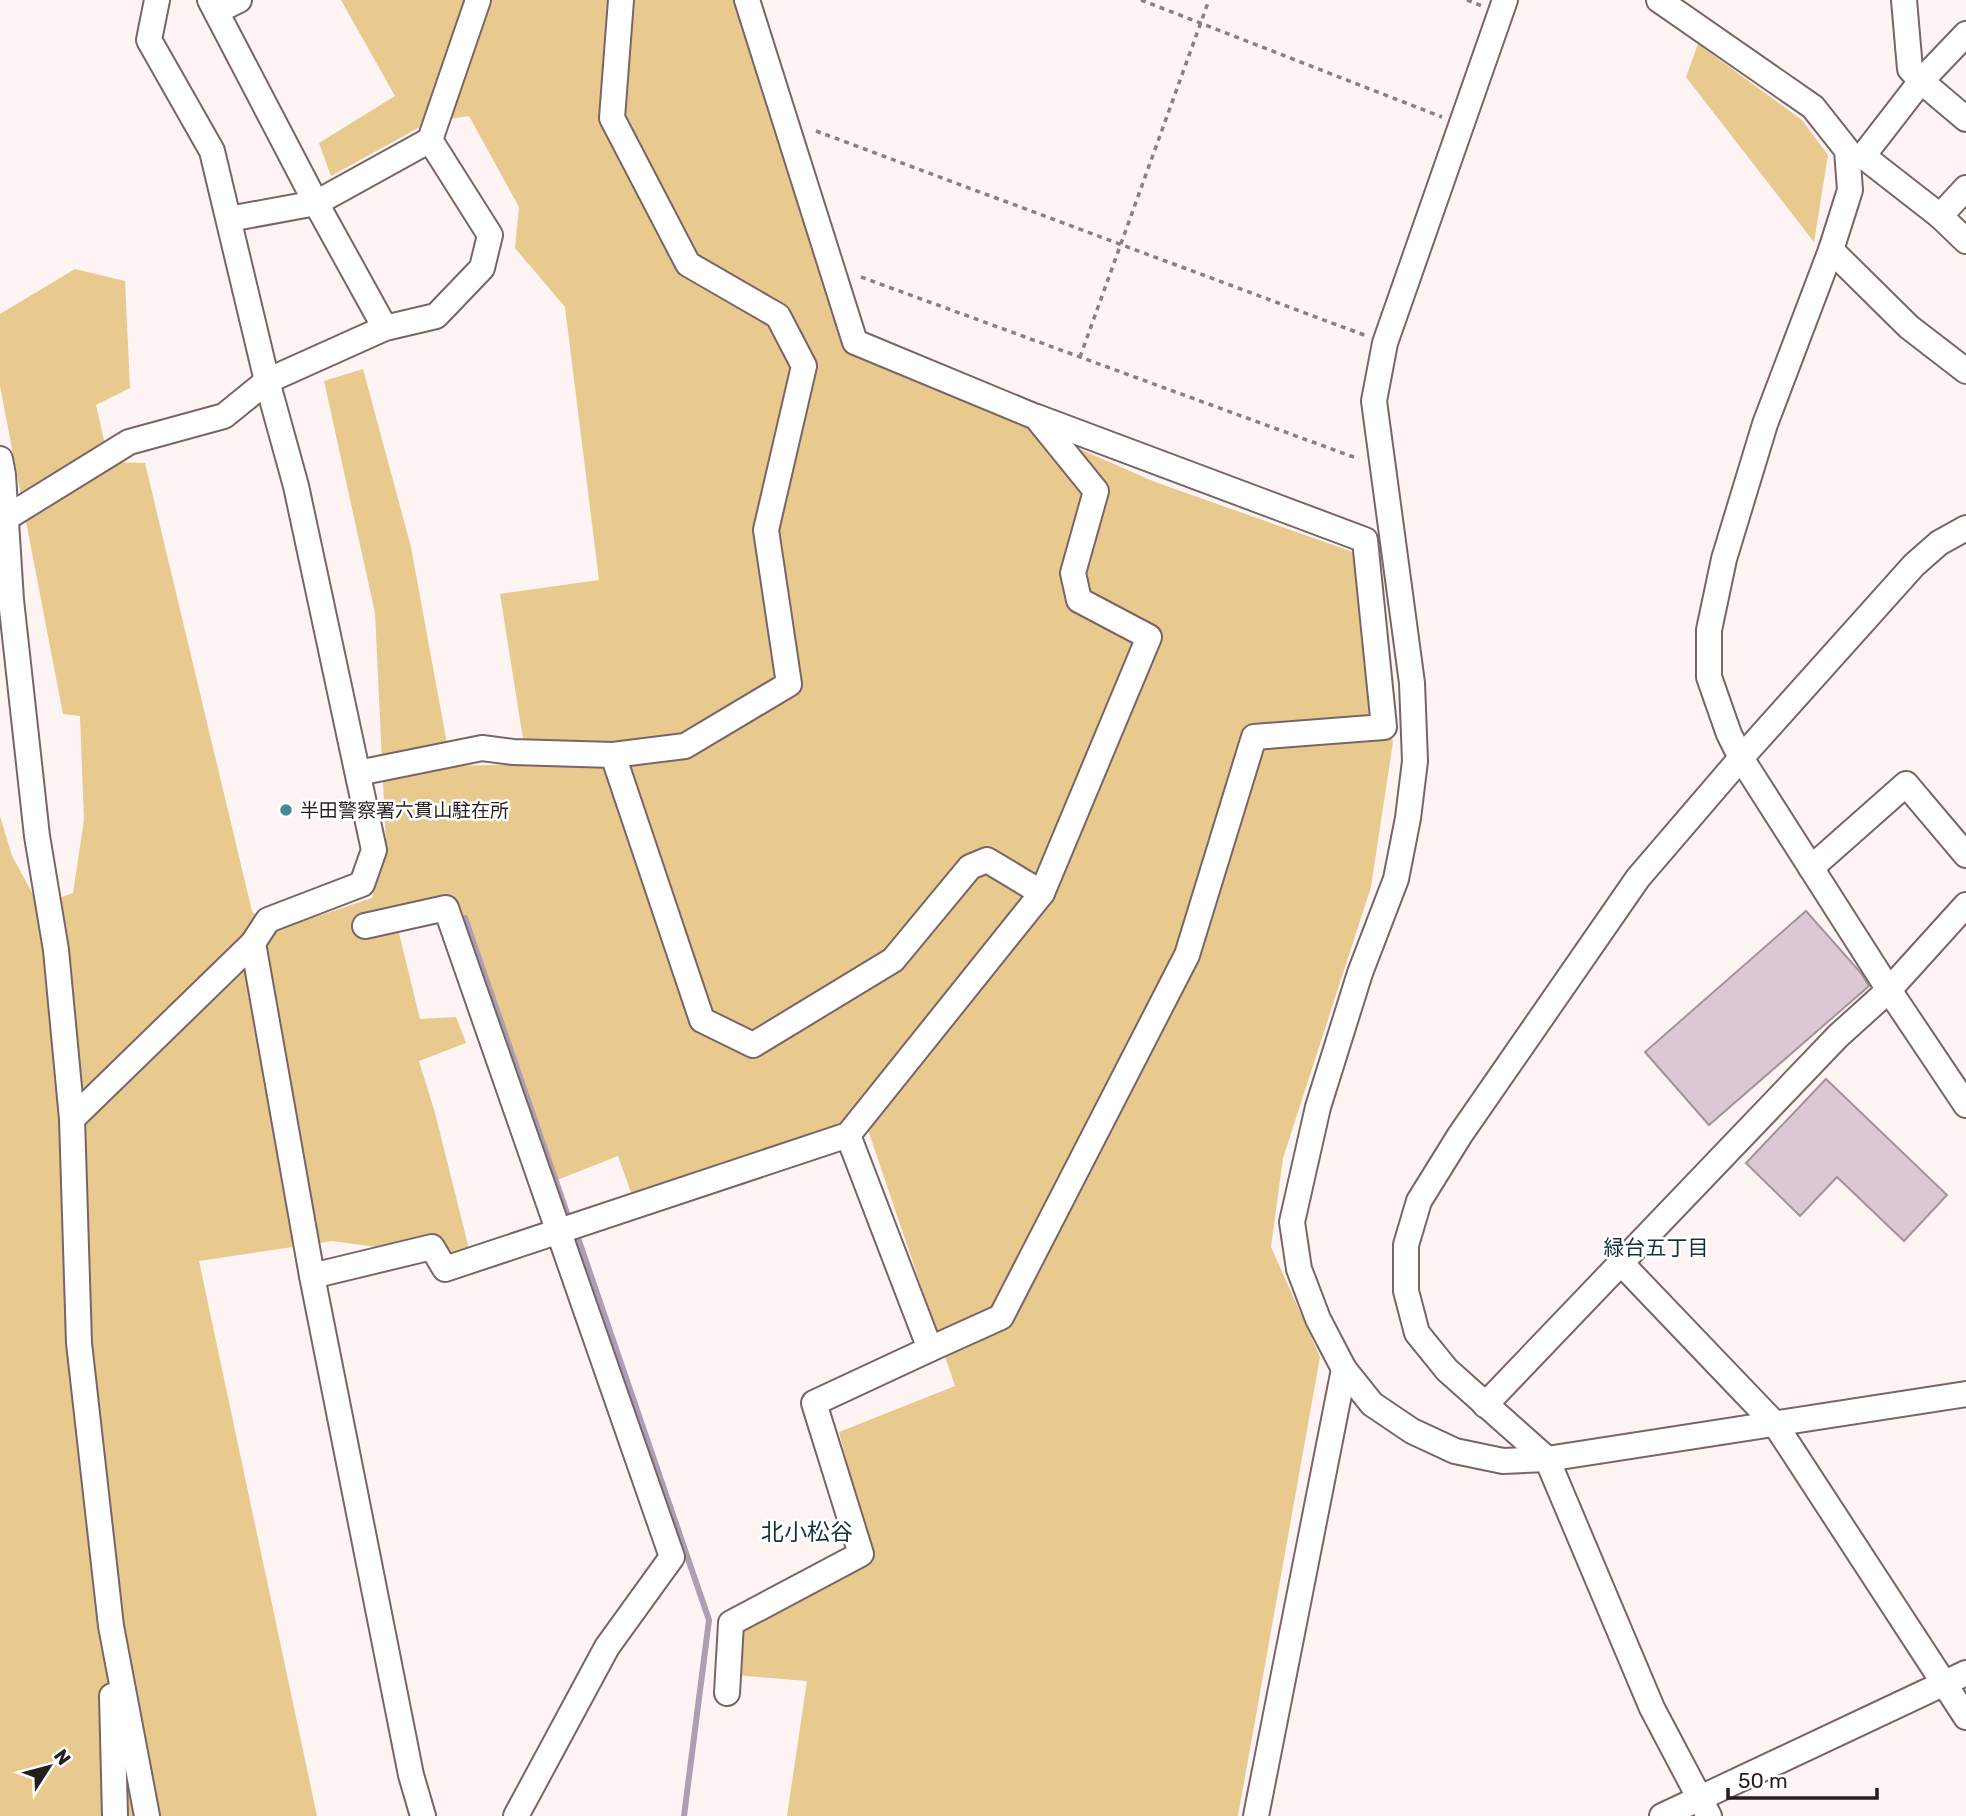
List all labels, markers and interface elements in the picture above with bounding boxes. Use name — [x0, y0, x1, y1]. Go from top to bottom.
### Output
place label: 半田警察署六貫山駐在所 — [300, 799, 509, 822]
marker: 半田警察署六貫山駐在所 — [278, 802, 294, 818]
district label: 緑台五丁目 — [1604, 1235, 1709, 1260]
district label: 北小松谷 — [761, 1518, 853, 1546]
north arrow — [14, 1732, 84, 1802]
text: N — [49, 1745, 76, 1770]
scale bar — [1728, 1756, 1877, 1800]
text: 50 m — [1738, 1768, 1788, 1793]

